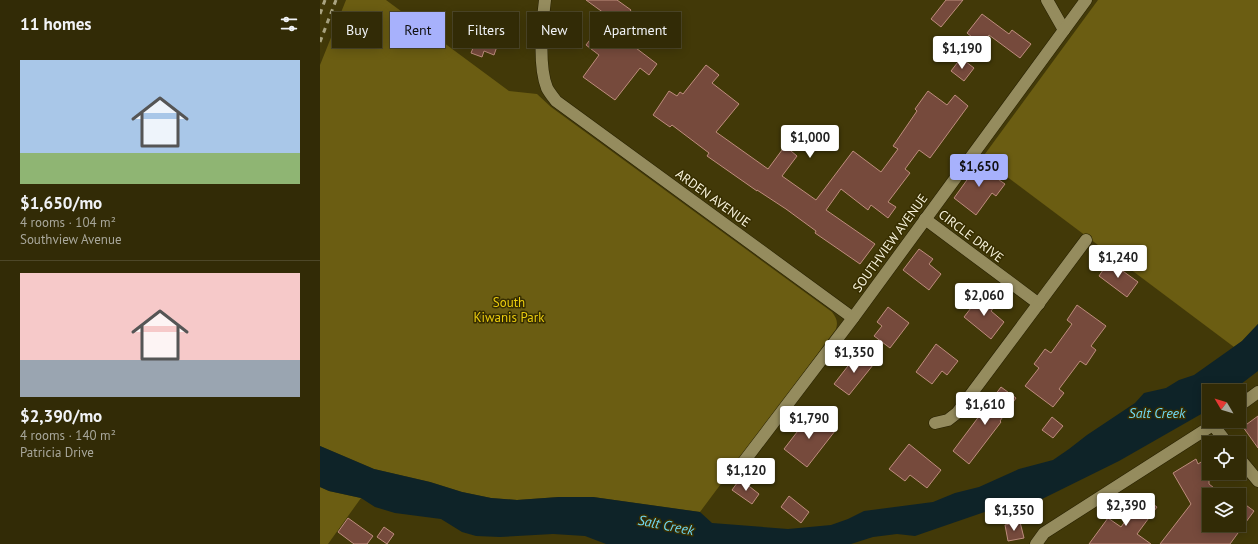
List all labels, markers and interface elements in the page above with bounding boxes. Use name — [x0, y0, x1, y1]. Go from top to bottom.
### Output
chip: Buy — [332, 12, 382, 48]
chip: Rent — [390, 12, 445, 48]
chip: Filters — [453, 12, 519, 48]
chip: New — [527, 12, 582, 48]
chip: Apartment — [590, 12, 681, 48]
text: 11 homes — [20, 13, 91, 35]
icon: filters — [278, 13, 300, 35]
pin: $1,190 — [929, 36, 995, 70]
text: $1,190 — [942, 40, 982, 57]
icon: home — [124, 86, 196, 158]
pin: $1,000 — [777, 125, 843, 159]
text: $1,000 — [790, 129, 830, 146]
pin: $1,650 — [946, 154, 1012, 188]
text: $1,650 — [959, 158, 999, 175]
street label: ARDEN AVENUE — [672, 165, 754, 231]
street label: SOUTHVIEW AVENUE — [849, 190, 931, 295]
text: $1,650/mo — [20, 192, 102, 214]
street label: CIRCLE DRIVE — [935, 206, 1007, 266]
text: 4 rooms · 104 m² — [20, 214, 116, 231]
text: Southview Avenue — [20, 231, 122, 248]
pin: $1,240 — [1085, 245, 1151, 279]
text: $1,240 — [1098, 249, 1138, 266]
pin: $2,060 — [951, 283, 1017, 317]
text: $2,060 — [964, 287, 1004, 304]
park label: South Kiwanis Park — [474, 294, 545, 326]
icon: home — [124, 299, 196, 371]
pin: $1,350 — [821, 340, 887, 374]
text: $1,350 — [834, 344, 874, 361]
north arrow — [1202, 384, 1246, 428]
map controls — [1202, 384, 1246, 532]
pin: $1,610 — [952, 392, 1018, 426]
text: $1,610 — [965, 396, 1005, 413]
water label: Salt Creek — [1129, 404, 1186, 422]
text: $2,390/mo — [20, 405, 102, 427]
pin: $1,790 — [776, 406, 842, 440]
text: $1,790 — [789, 410, 829, 427]
text: 4 rooms · 140 m² — [20, 427, 116, 444]
button: locate — [1202, 436, 1246, 480]
text: Patricia Drive — [20, 444, 94, 461]
pin: $1,120 — [713, 458, 779, 492]
text: $1,120 — [726, 462, 766, 479]
button: layers — [1202, 488, 1246, 532]
pin: $2,390 — [1093, 493, 1159, 527]
text: $2,390 — [1106, 497, 1146, 514]
pin: $1,350 — [981, 498, 1047, 532]
text: $1,350 — [994, 502, 1034, 519]
water label: Salt Creek — [636, 511, 696, 539]

